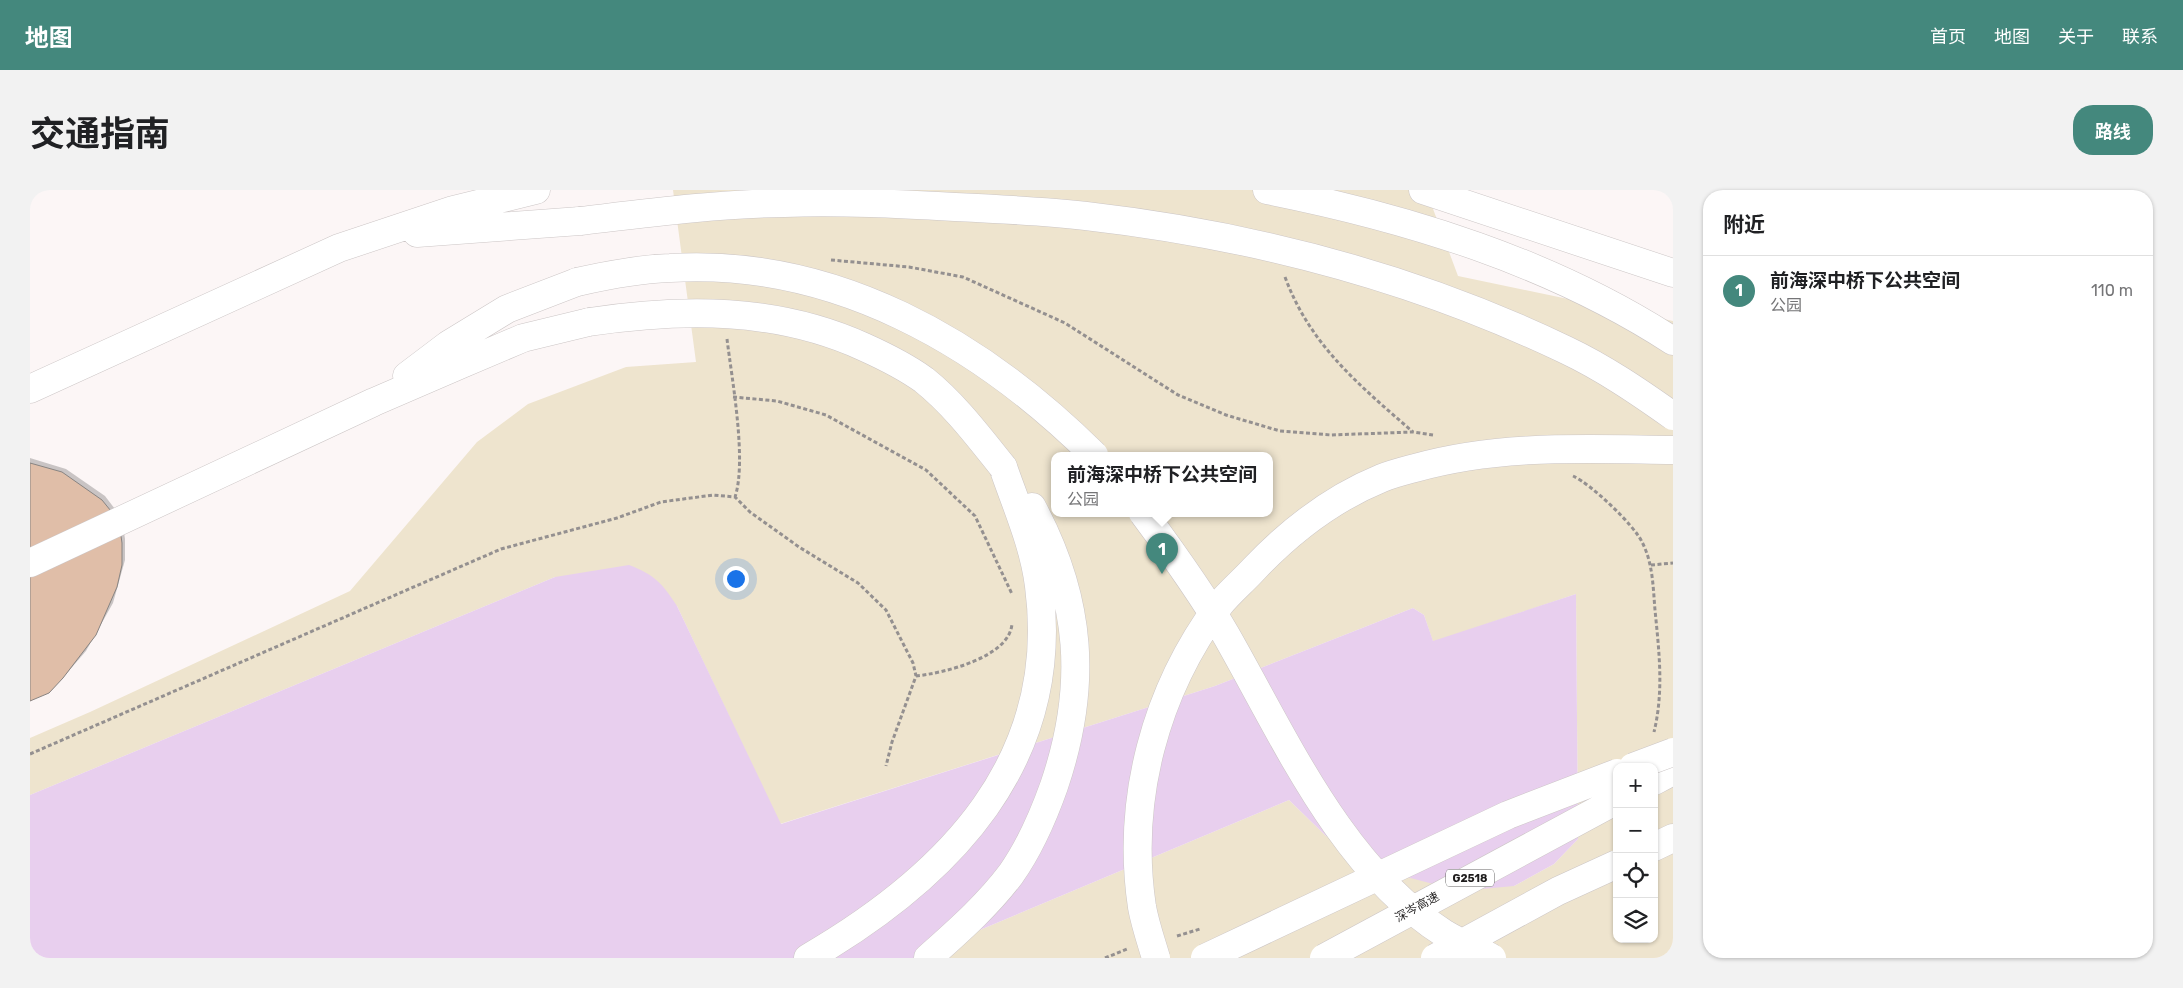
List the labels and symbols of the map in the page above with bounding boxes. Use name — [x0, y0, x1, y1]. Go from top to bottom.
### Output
pin: 1 — [1146, 533, 1178, 574]
your location — [723, 566, 749, 592]
road number: G2518 — [1446, 870, 1494, 886]
street label: 深岑高速 — [1393, 889, 1441, 925]

